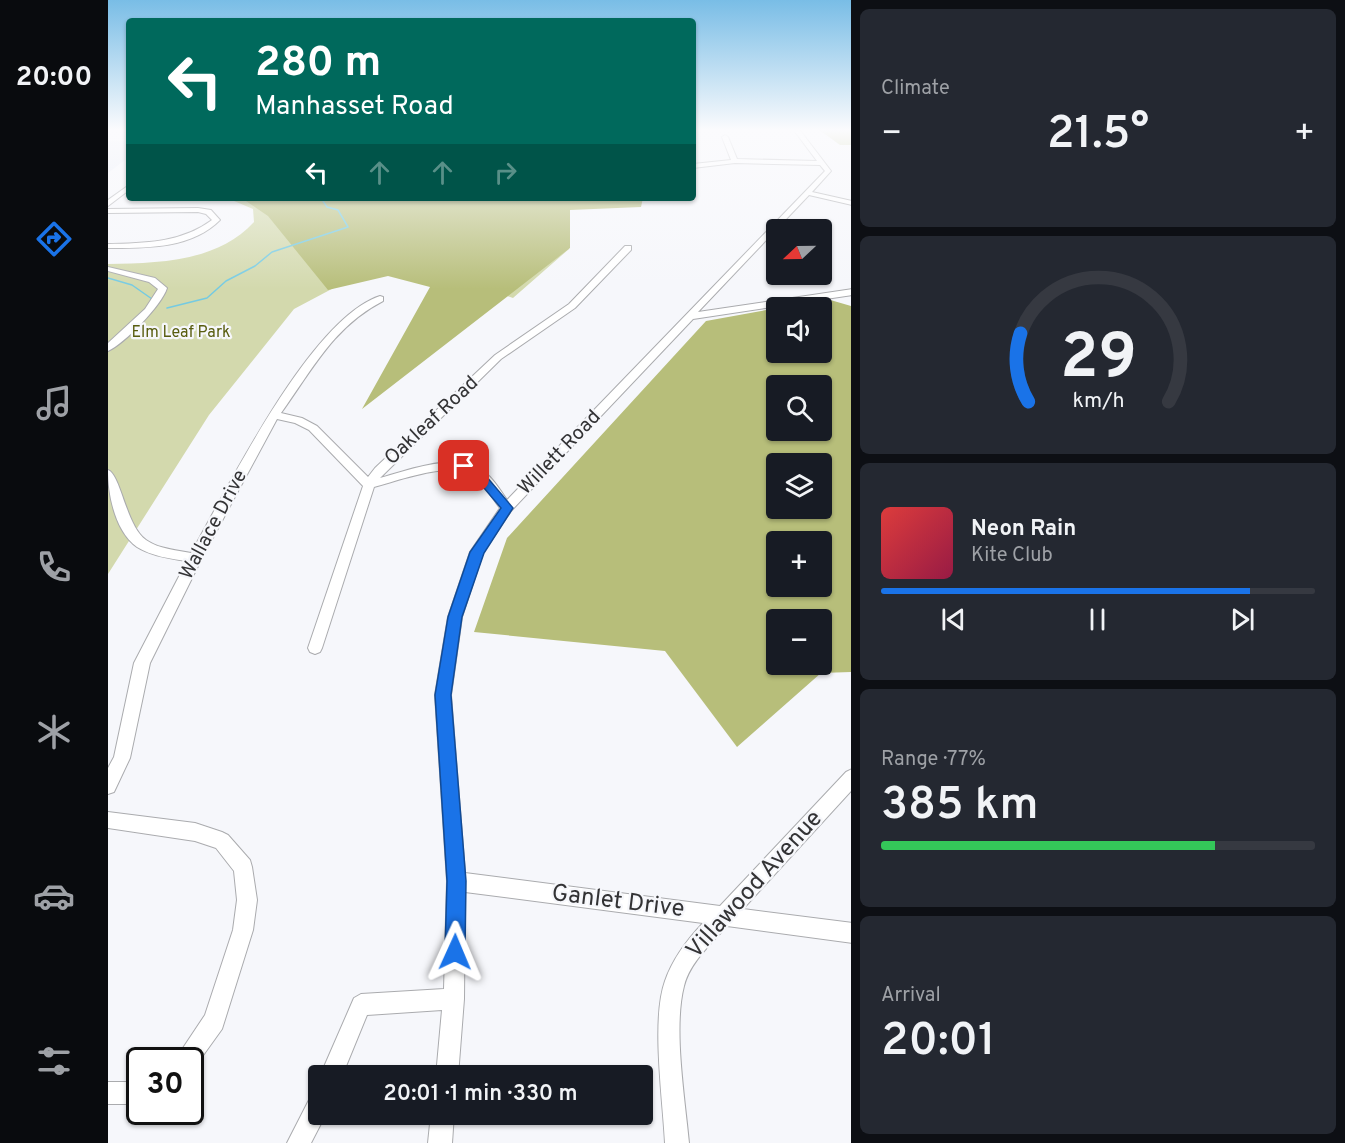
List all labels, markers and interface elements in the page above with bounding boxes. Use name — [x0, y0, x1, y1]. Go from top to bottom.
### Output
text: 280 m — [255, 38, 381, 91]
icon: left — [156, 42, 234, 120]
text: 20:00 — [16, 61, 92, 95]
text: Climate — [881, 76, 950, 102]
text: Manhasset Road — [255, 90, 454, 124]
text: 21.5° — [1047, 107, 1149, 164]
text: − — [881, 114, 902, 156]
text: + — [1294, 114, 1315, 156]
icon: left — [300, 156, 333, 189]
icon: ahead — [363, 156, 396, 189]
icon: ahead — [426, 156, 459, 189]
icon: right — [489, 156, 522, 189]
icon: directions — [33, 218, 75, 260]
north arrow — [766, 219, 832, 285]
map controls — [766, 219, 832, 675]
button: sound — [766, 297, 832, 363]
text: 29 — [1060, 321, 1136, 400]
park label: Elm Leaf Park — [131, 323, 231, 343]
street label: Oakleaf Road — [379, 371, 485, 471]
button: search — [766, 375, 832, 441]
icon: music — [33, 382, 75, 424]
text: km/h — [1072, 388, 1124, 415]
street label: Willett Road — [513, 405, 607, 501]
pin — [438, 440, 489, 491]
icon: arrive — [447, 449, 480, 482]
button: layers — [766, 453, 832, 519]
street label: Wallace Drive — [174, 465, 254, 585]
text: Neon Rain — [971, 516, 1076, 543]
button: + — [766, 531, 832, 597]
text: Kite Club — [971, 543, 1053, 569]
icon: phone — [33, 546, 75, 588]
icon: previous — [937, 603, 970, 636]
icon: pause — [1081, 603, 1114, 636]
icon: next — [1226, 603, 1259, 636]
button: − — [766, 609, 832, 675]
icon: climate — [33, 711, 75, 753]
text: Range · 77% — [881, 747, 986, 773]
text: 385 km — [881, 778, 1039, 835]
street label: Villawood Avenue — [680, 805, 830, 965]
icon: car — [33, 875, 75, 917]
street label: Ganlet Drive — [550, 879, 686, 925]
position arrow — [423, 920, 487, 984]
text: Arrival — [881, 983, 941, 1009]
text: 20:01 — [881, 1014, 996, 1071]
icon: filters — [33, 1040, 75, 1082]
speed limit sign: 30 — [126, 1047, 204, 1125]
text: 20:01 · 1 min · 330 m — [383, 1081, 578, 1108]

